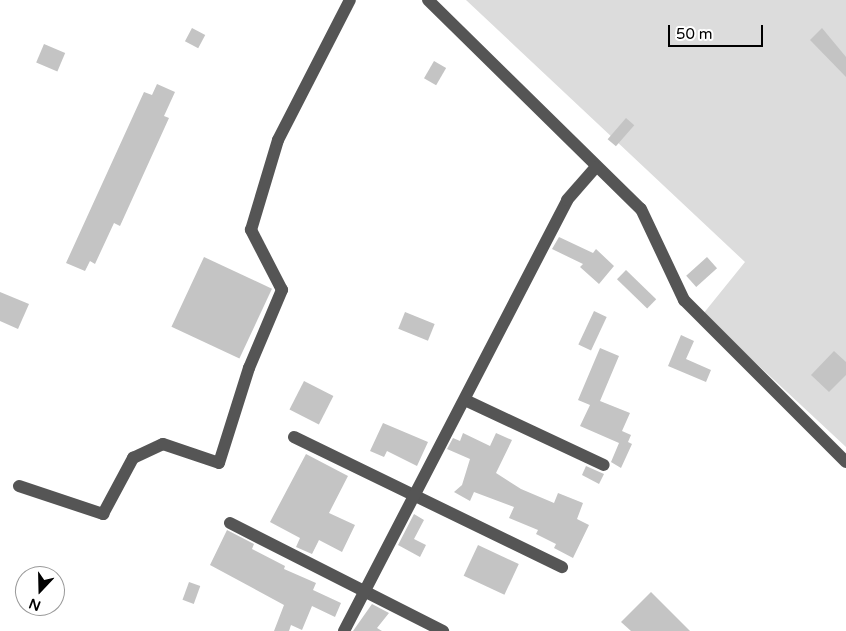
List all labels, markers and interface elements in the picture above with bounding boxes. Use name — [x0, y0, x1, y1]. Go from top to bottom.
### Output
scale bar — [671, 15, 766, 47]
text: 50 m — [676, 25, 713, 43]
north arrow — [15, 566, 65, 616]
text: N — [27, 595, 43, 614]

